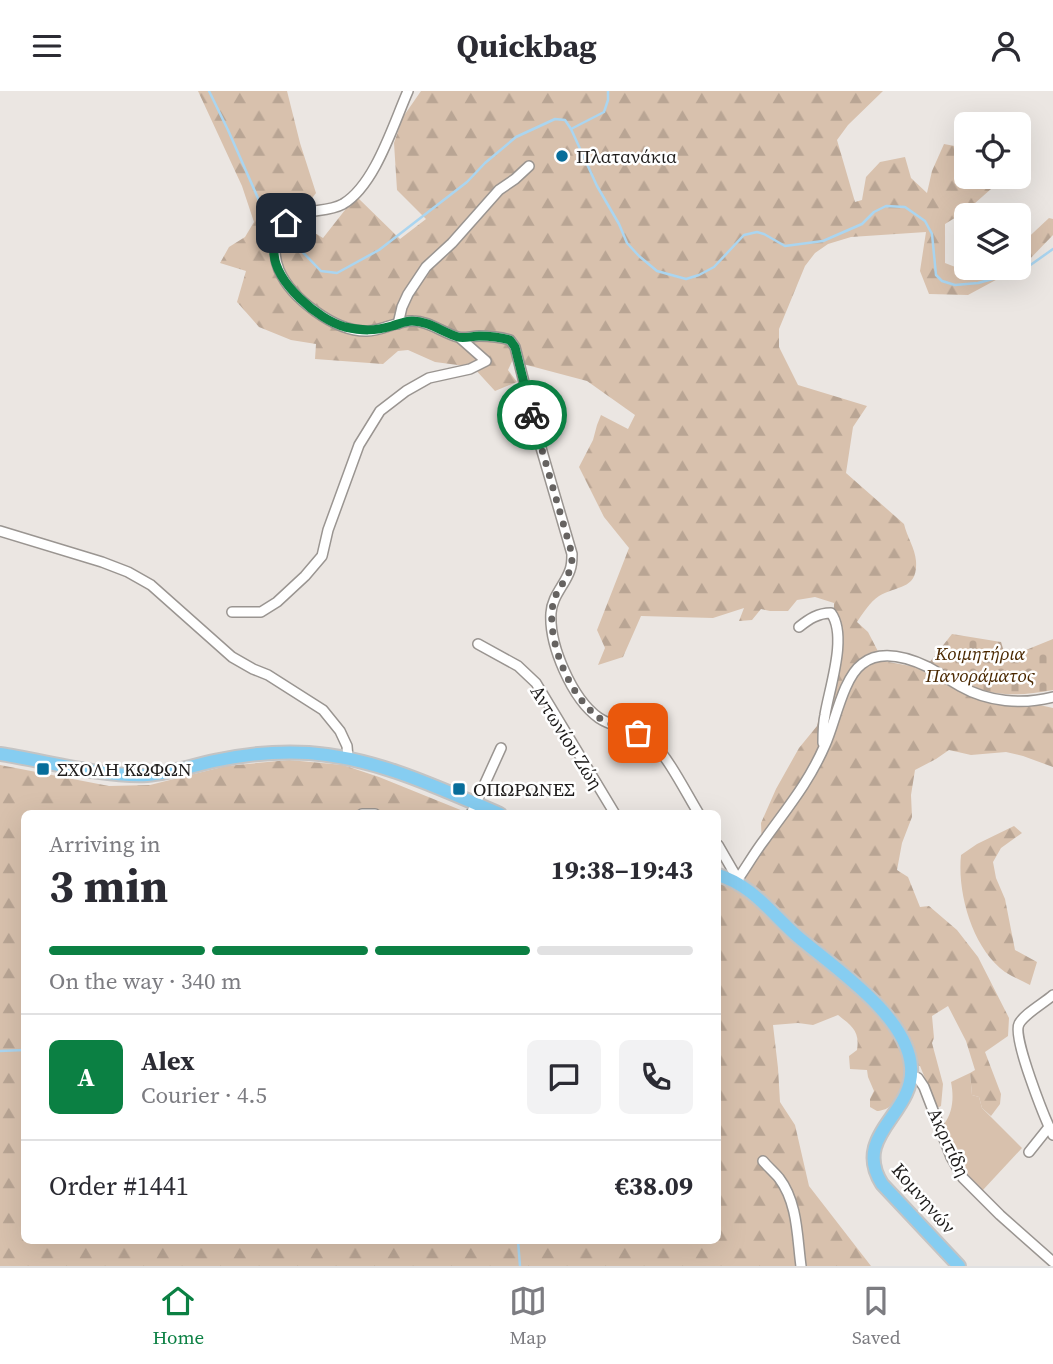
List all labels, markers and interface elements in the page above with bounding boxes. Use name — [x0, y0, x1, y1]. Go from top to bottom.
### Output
text: Quickbag — [456, 24, 597, 68]
icon: menu — [28, 27, 66, 65]
icon: person — [987, 27, 1025, 65]
map controls — [954, 112, 1031, 280]
button: locate — [954, 112, 1031, 189]
place label: Πλατανάκια — [576, 143, 677, 169]
marker: Πλατανάκια — [554, 148, 570, 164]
pin — [256, 193, 316, 253]
button: layers — [954, 203, 1031, 280]
icon: home — [267, 204, 305, 242]
courier — [497, 380, 567, 450]
icon: bike — [513, 396, 551, 434]
park label: Κοιμητήρια Πανοράματος — [925, 640, 1036, 688]
street label: Αντωνίου Ζώη — [525, 680, 609, 794]
pin — [608, 703, 668, 763]
icon: bag — [619, 714, 657, 752]
place label: ΣΧΟΛΗ ΚΩΦΩΝ — [57, 756, 192, 782]
marker: ΣΧΟΛΗ ΚΩΦΩΝ — [35, 761, 51, 777]
place label: ΟΠΩΡΩΝΕΣ — [473, 776, 575, 802]
marker: ΟΠΩΡΩΝΕΣ — [451, 781, 467, 797]
text: Arriving in — [49, 828, 161, 860]
text: 19:38–19:43 — [551, 852, 693, 888]
text: 3 min — [49, 854, 168, 917]
text: On the way · 340 m — [49, 965, 242, 997]
button: chat — [527, 1040, 601, 1114]
button: phone — [619, 1040, 693, 1114]
text: Alex — [141, 1043, 195, 1079]
text: A — [77, 1059, 95, 1095]
text: Courier · 4.5 — [141, 1079, 267, 1111]
street label: Ακριτίδη — [922, 1103, 976, 1181]
street label: Κομνηνών — [886, 1157, 962, 1239]
text: Order #1441 — [49, 1168, 189, 1204]
text: €38.09 — [615, 1168, 693, 1204]
tab: Home — [152, 1282, 204, 1350]
tab: Map — [509, 1282, 547, 1350]
tab: Saved — [852, 1282, 901, 1350]

